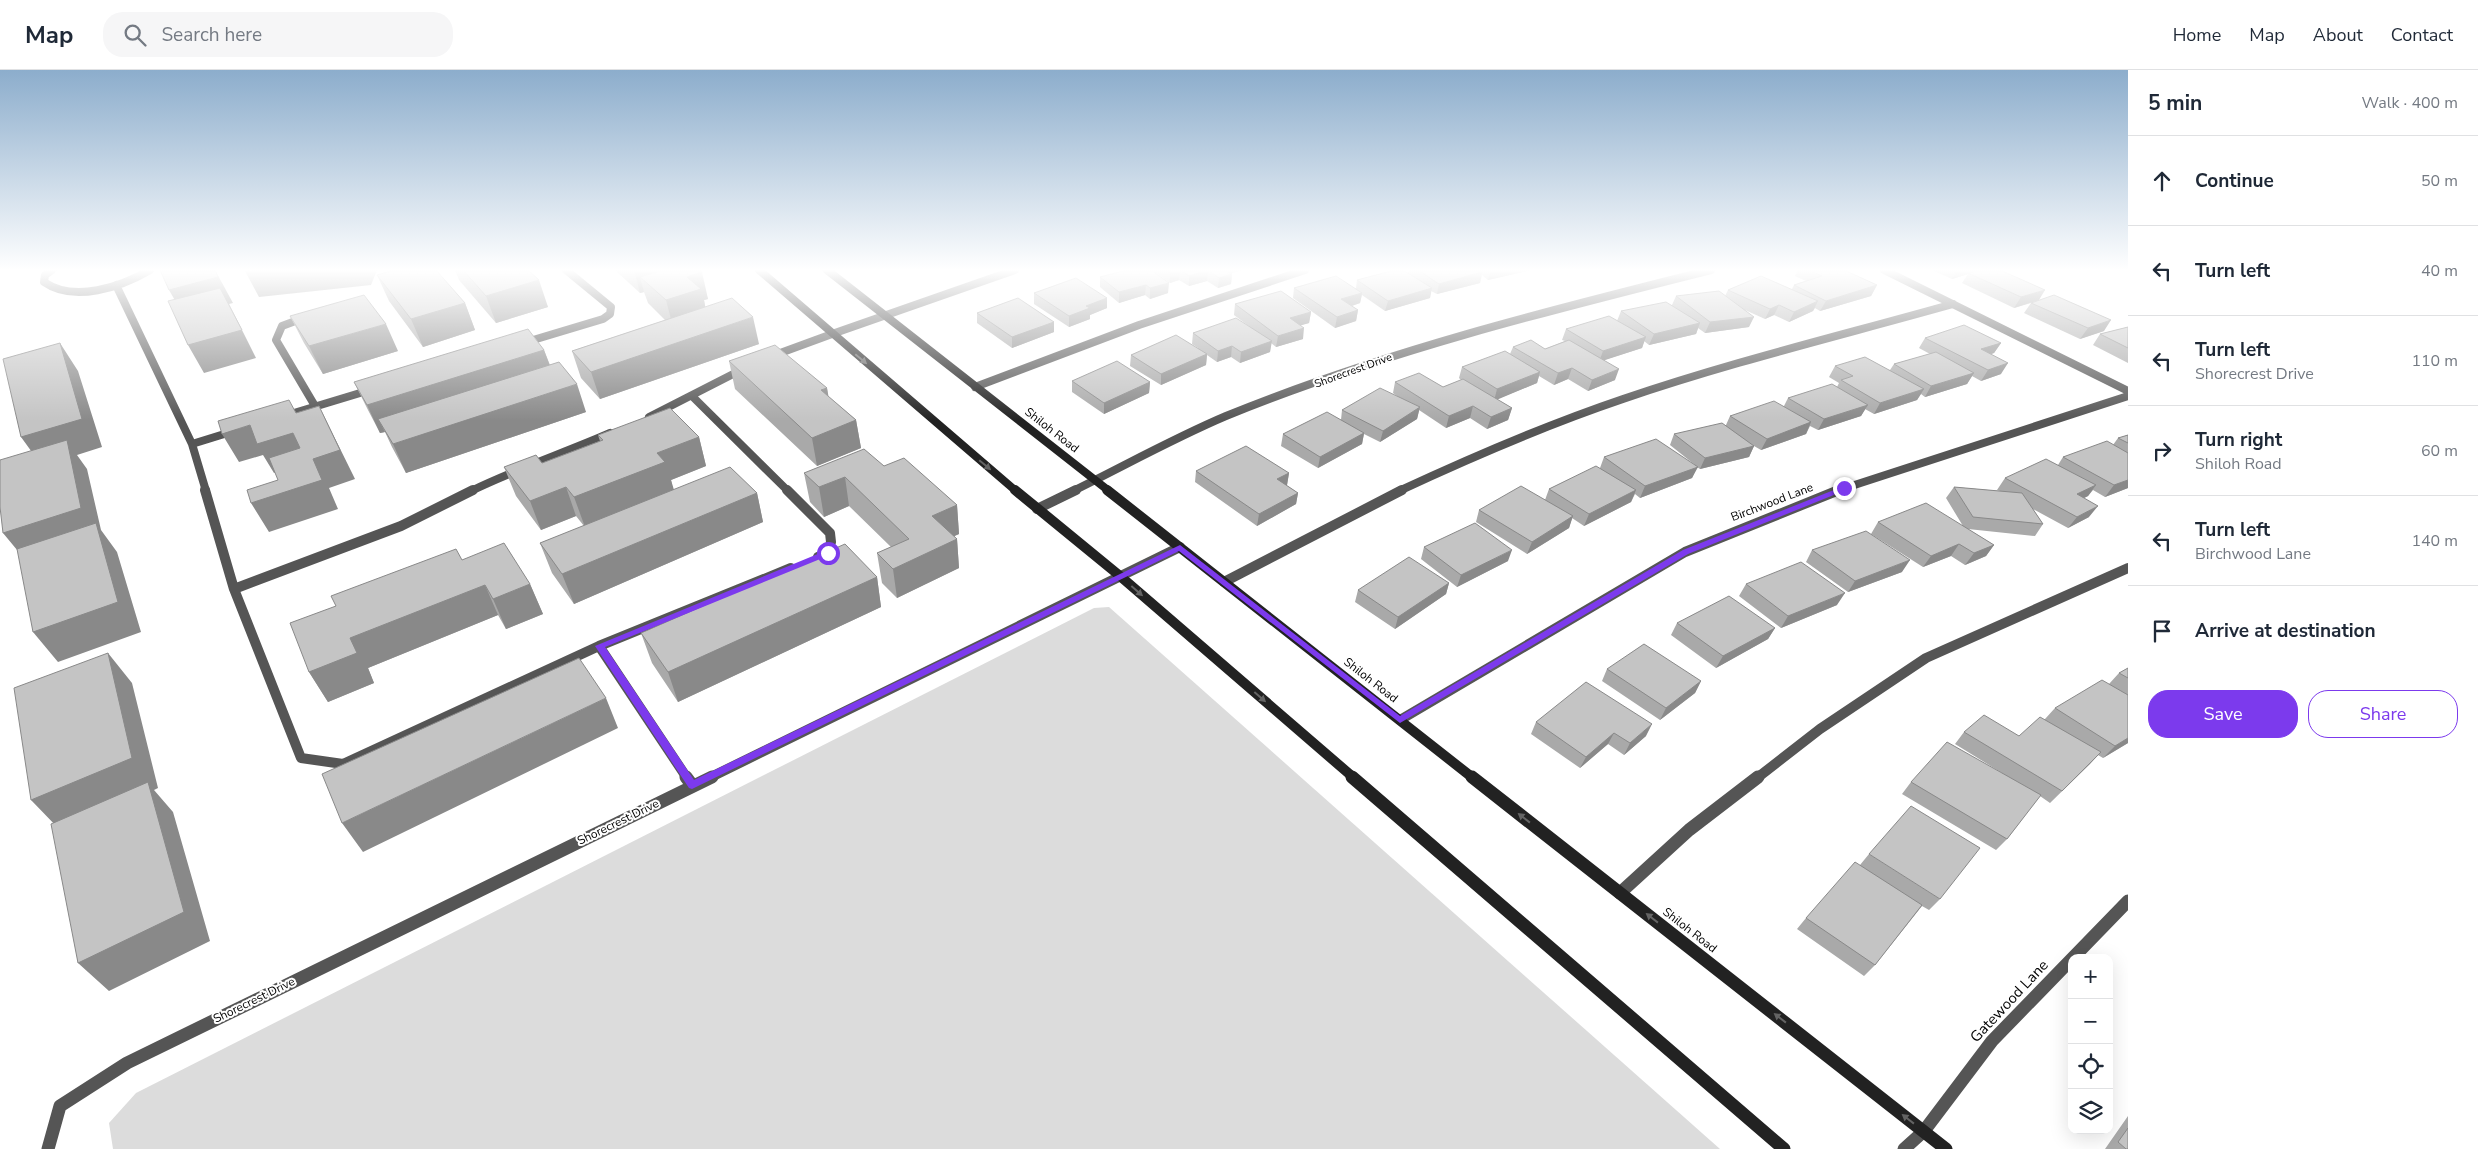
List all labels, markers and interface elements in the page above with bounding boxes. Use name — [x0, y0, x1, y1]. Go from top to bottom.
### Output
search box — [103, 12, 453, 57]
text: Map — [25, 19, 73, 51]
icon: search — [121, 21, 149, 49]
text: Search here — [161, 22, 262, 48]
text: Home — [2173, 23, 2221, 47]
text: Map — [2249, 23, 2285, 47]
text: About — [2313, 23, 2363, 47]
text: Contact — [2391, 23, 2453, 47]
text: 5 min — [2148, 89, 2202, 117]
text: Walk · 400 m — [2362, 92, 2458, 114]
icon: ahead — [2148, 167, 2176, 195]
text: Continue — [2195, 168, 2274, 194]
text: 50 m — [2421, 170, 2458, 192]
icon: left — [2148, 257, 2176, 285]
text: Turn left — [2195, 258, 2270, 284]
text: 40 m — [2421, 260, 2458, 282]
text: Turn left — [2195, 337, 2270, 363]
icon: left — [2148, 347, 2176, 375]
street label: Shorecrest Drive — [1312, 349, 1394, 391]
text: 110 m — [2411, 350, 2458, 372]
one-way arrow — [855, 354, 868, 365]
text: Shorecrest Drive — [2195, 363, 2314, 385]
street label: Shiloh Road — [1021, 404, 1083, 456]
text: Turn right — [2195, 427, 2282, 453]
icon: right — [2148, 437, 2176, 465]
text: 60 m — [2421, 440, 2458, 462]
text: Shiloh Road — [2195, 453, 2282, 475]
one-way arrow — [978, 459, 991, 470]
route end — [1833, 477, 1856, 500]
street label: Birchwood Lane — [1729, 479, 1815, 525]
text: Turn left — [2195, 517, 2270, 543]
icon: left — [2148, 527, 2176, 555]
text: 140 m — [2411, 530, 2458, 552]
route start — [817, 542, 840, 565]
text: Birchwood Lane — [2195, 543, 2311, 565]
one-way arrow — [1130, 585, 1142, 597]
icon: arrive — [2148, 617, 2176, 645]
text: Arrive at destination — [2195, 618, 2376, 644]
street label: Shiloh Road — [1340, 654, 1402, 706]
button: Save — [2148, 690, 2298, 738]
button: Share — [2308, 690, 2458, 738]
one-way arrow — [1253, 691, 1265, 703]
street label: Shorecrest Drive — [574, 795, 662, 849]
one-way arrow — [1518, 812, 1531, 823]
street label: Shiloh Road — [1659, 904, 1721, 956]
one-way arrow — [1646, 912, 1659, 923]
map controls — [2068, 954, 2113, 1134]
button: + — [2068, 954, 2113, 999]
street label: Gatewood Lane — [1965, 955, 2053, 1047]
street label: Shorecrest Drive — [210, 973, 298, 1027]
button: − — [2068, 999, 2113, 1044]
one-way arrow — [1774, 1013, 1787, 1024]
button: locate — [2068, 1044, 2113, 1089]
button: layers — [2068, 1089, 2113, 1134]
one-way arrow — [1902, 1113, 1915, 1124]

